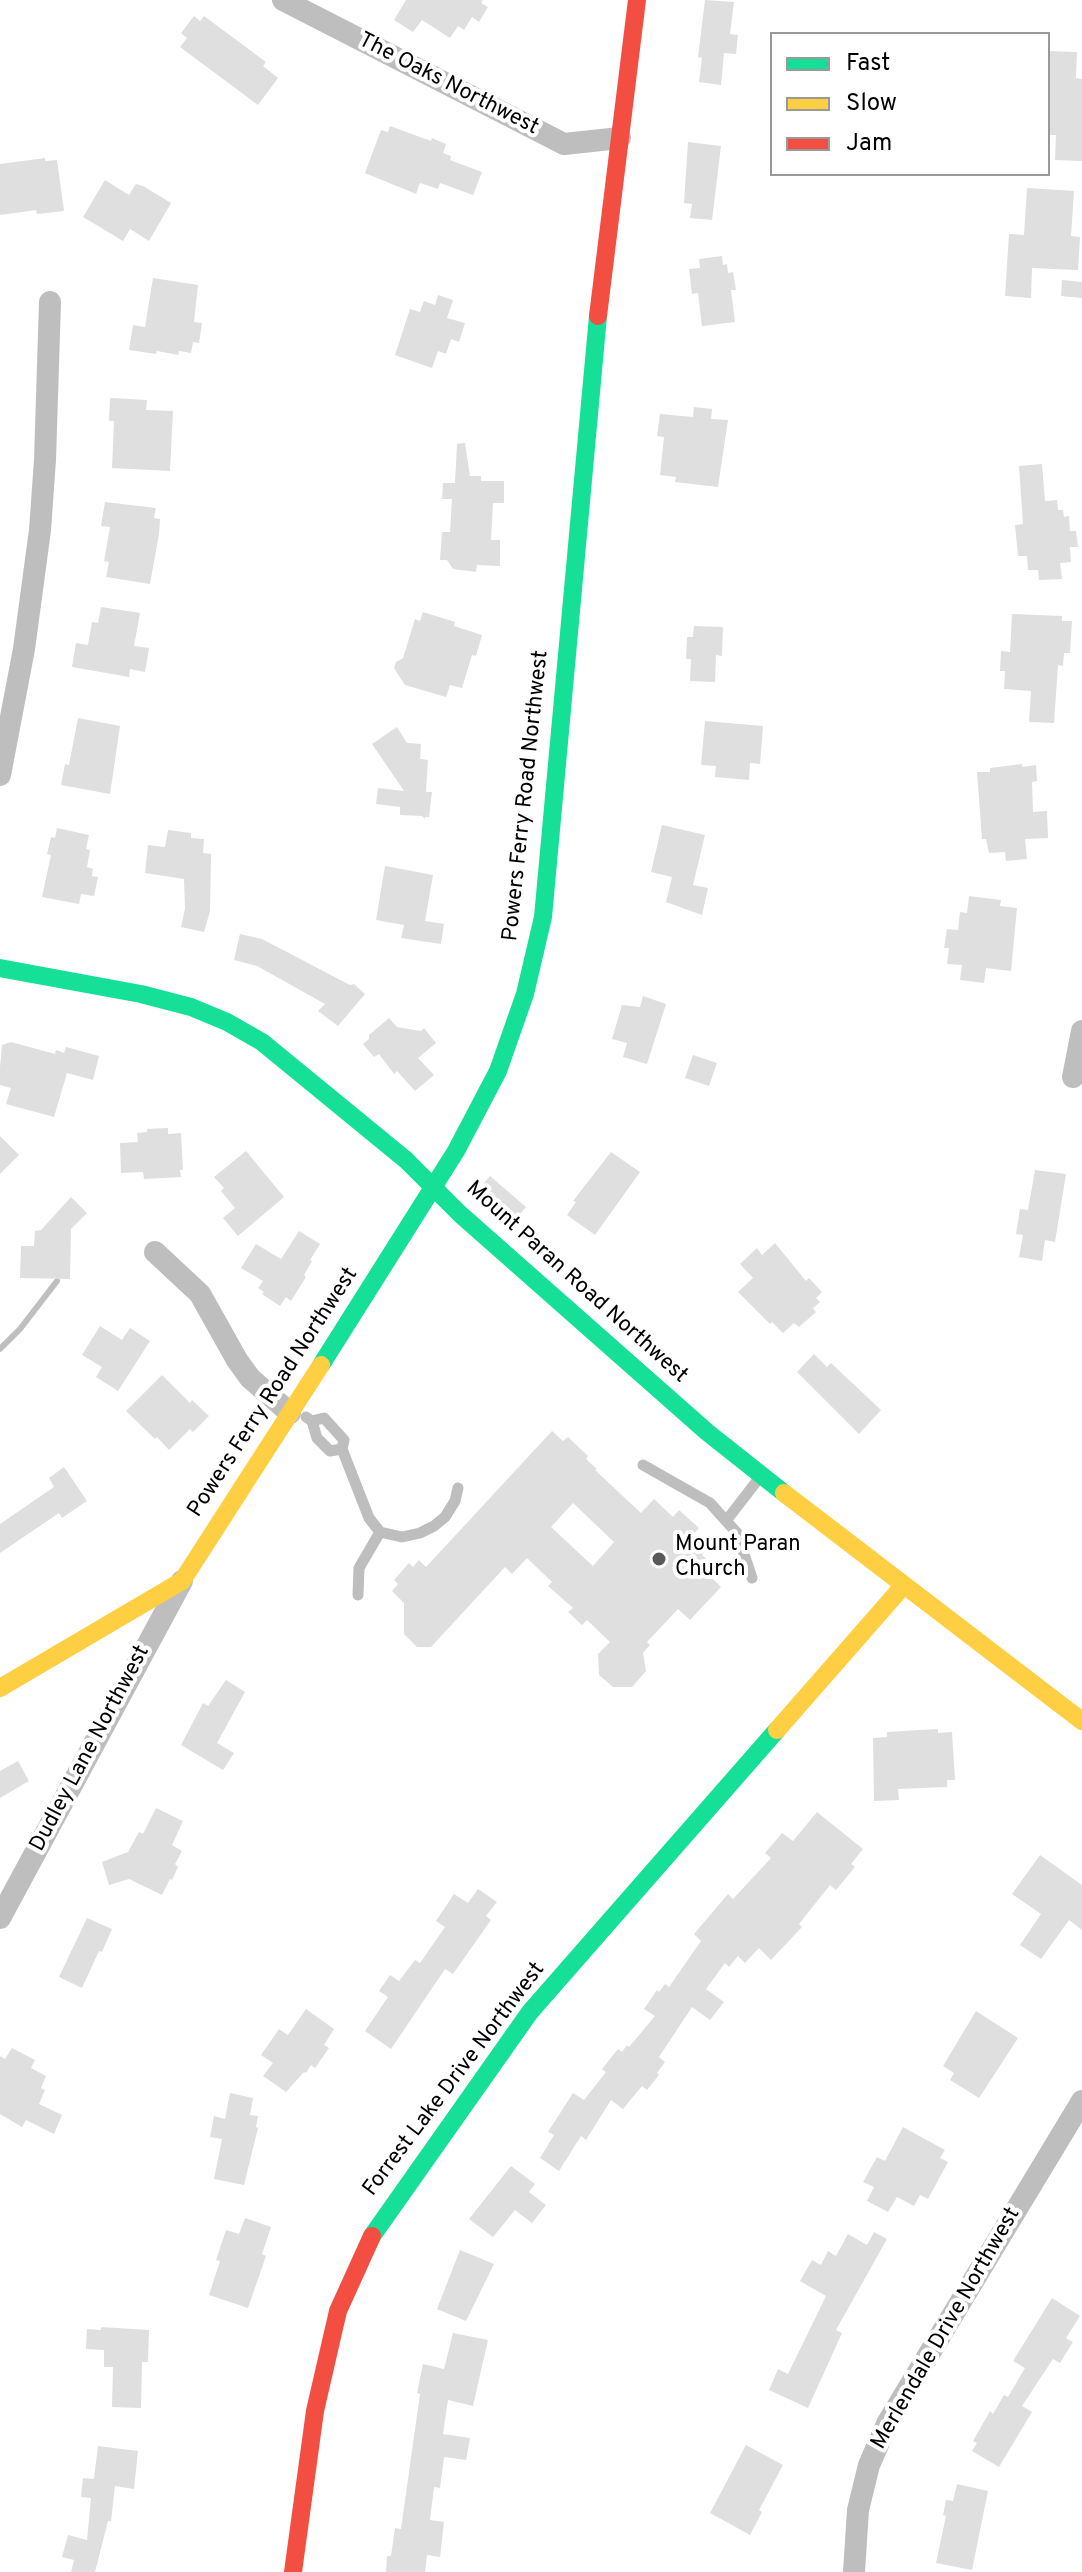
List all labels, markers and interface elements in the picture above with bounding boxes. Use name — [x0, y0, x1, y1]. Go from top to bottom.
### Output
street label: The Oaks Northwest — [353, 28, 543, 142]
legend — [770, 32, 1050, 176]
text: Fast — [846, 49, 890, 79]
text: Slow — [846, 89, 897, 119]
text: Jam — [846, 129, 892, 159]
street label: Powers Ferry Road Northwest — [499, 649, 555, 943]
street label: Mount Paran Road Northwest — [460, 1176, 692, 1390]
street label: Powers Ferry Road Northwest — [183, 1263, 365, 1523]
place label: Mount Paran Church — [675, 1533, 801, 1584]
marker: Mount Paran Church — [650, 1550, 668, 1568]
street label: Dudley Lane Northwest — [25, 1641, 157, 1857]
street label: Forrest Lake Drive Northwest — [358, 1958, 552, 2202]
street label: Merlendale Drive Northwest — [867, 2203, 1027, 2455]

